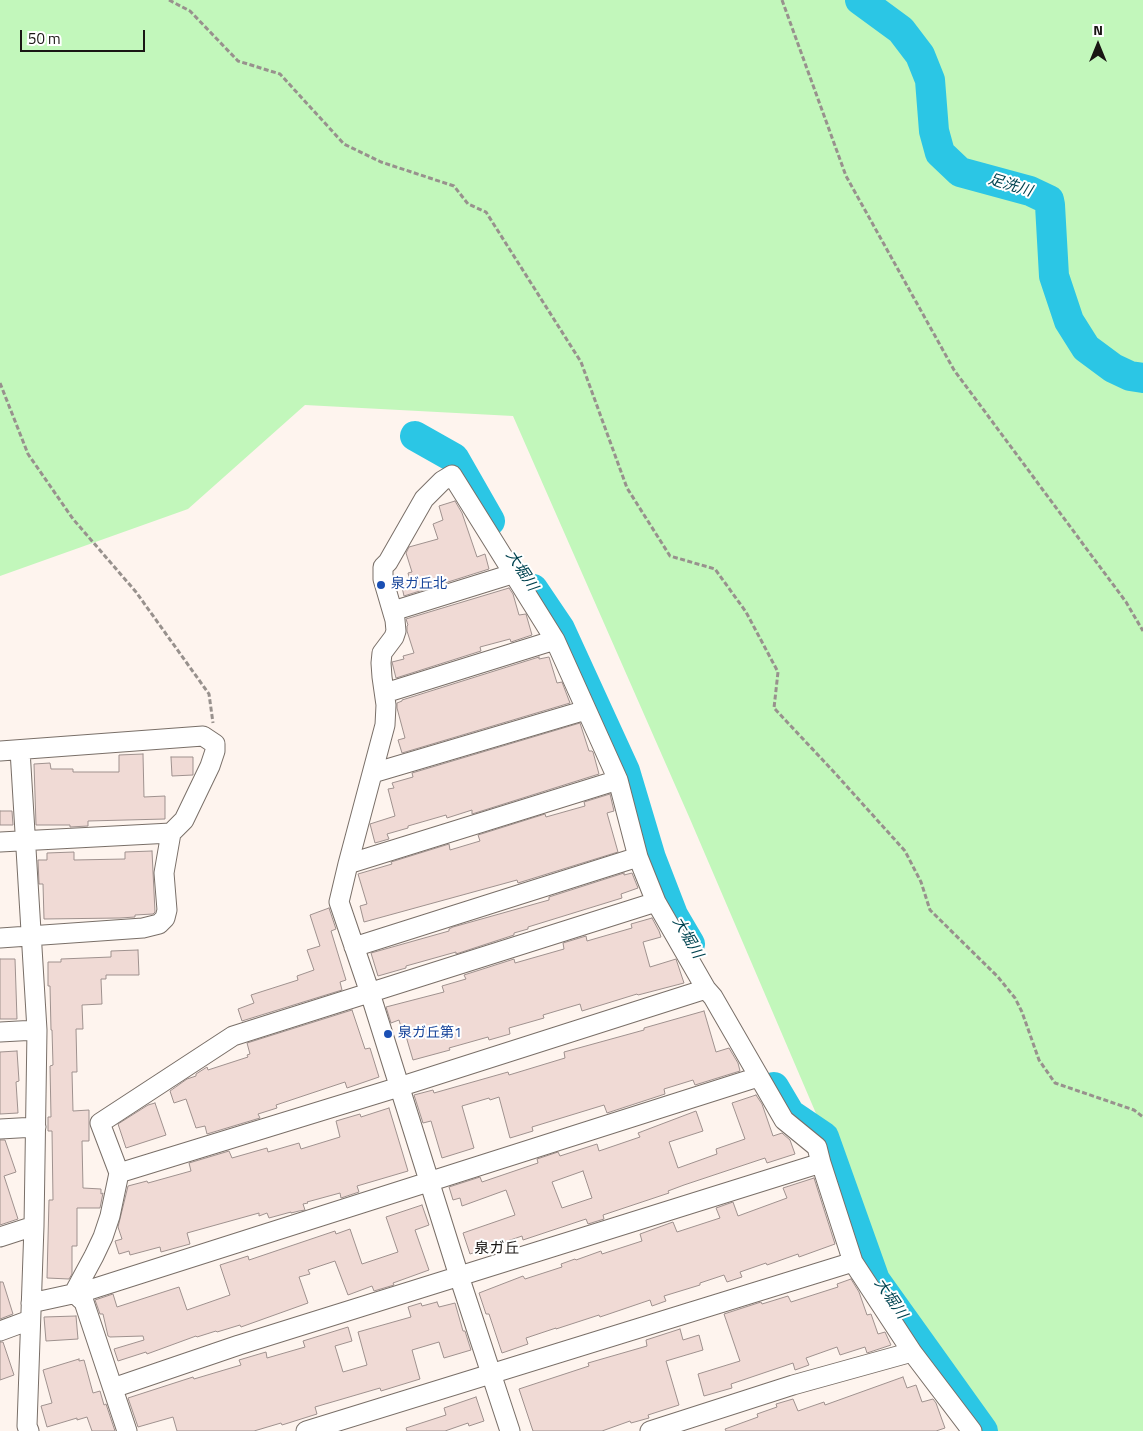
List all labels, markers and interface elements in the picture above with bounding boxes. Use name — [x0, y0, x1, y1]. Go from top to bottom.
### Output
text: N — [1093, 19, 1103, 40]
scale bar — [22, 20, 148, 52]
north arrow — [1073, 20, 1123, 70]
text: 50 m — [28, 27, 61, 50]
water label: 足洗川 — [986, 171, 1034, 201]
water label: 大堀川 — [501, 547, 541, 595]
place label: 泉ガ丘北 — [391, 577, 447, 593]
marker: 泉ガ丘北 — [375, 579, 387, 591]
water label: 大堀川 — [668, 914, 706, 962]
place label: 泉ガ丘第1 — [398, 1026, 462, 1042]
marker: 泉ガ丘第1 — [382, 1028, 394, 1040]
district label: 泉ガ丘 — [475, 1240, 519, 1258]
water label: 大堀川 — [870, 1275, 910, 1323]

